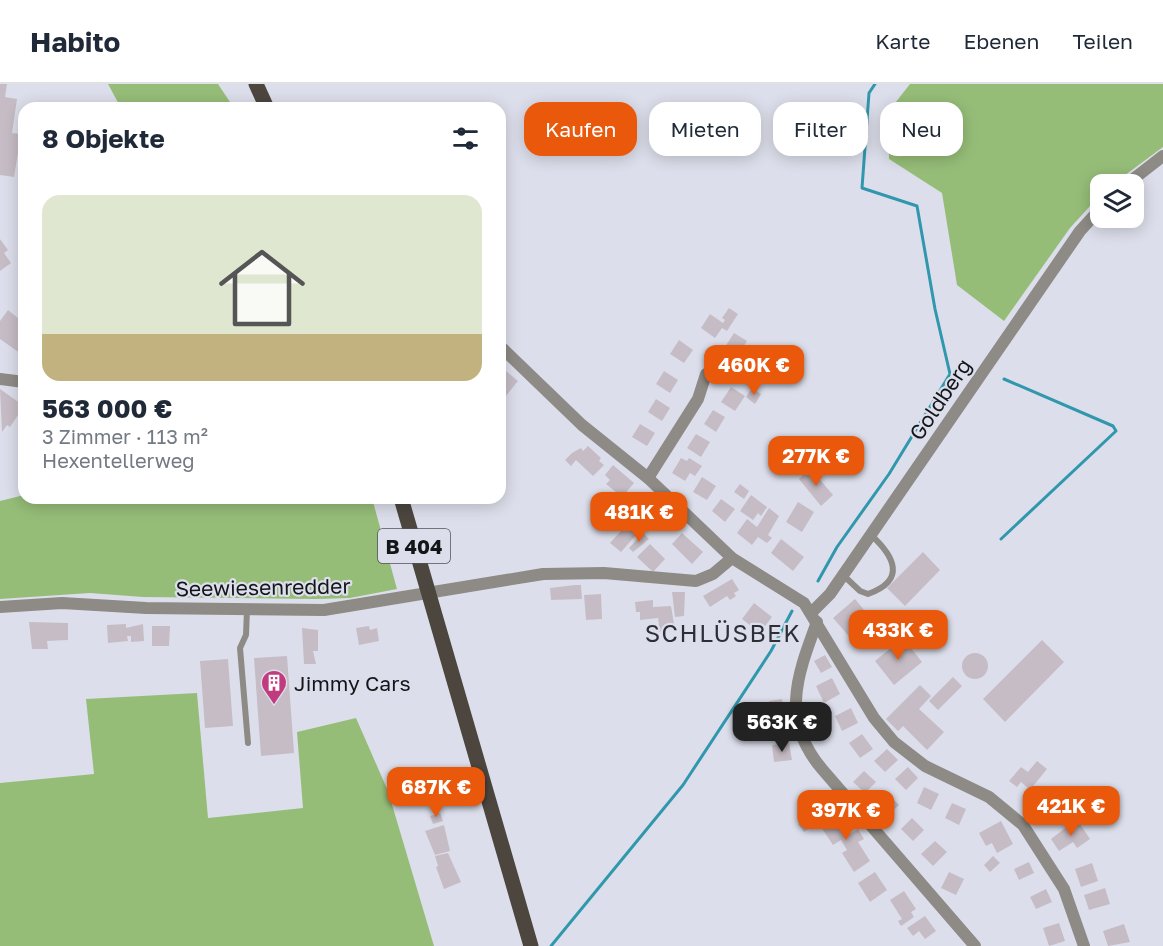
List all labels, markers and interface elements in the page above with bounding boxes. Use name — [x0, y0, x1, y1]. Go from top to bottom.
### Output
text: Habito — [30, 25, 120, 58]
text: Karte — [875, 28, 931, 54]
text: Ebenen — [964, 28, 1039, 54]
text: Teilen — [1072, 28, 1133, 54]
chip: Kaufen — [524, 102, 637, 156]
chip: Mieten — [649, 102, 761, 156]
chip: Filter — [773, 102, 868, 156]
chip: Neu — [880, 102, 963, 156]
icon: filters — [449, 122, 482, 155]
text: 8 Objekte — [42, 123, 165, 154]
map controls — [1090, 174, 1144, 228]
button: layers — [1090, 174, 1144, 228]
icon: home — [208, 234, 316, 342]
pin: 460K € — [705, 345, 803, 396]
text: 460K € — [718, 352, 790, 376]
street label: Goldberg — [903, 353, 977, 445]
text: 563 000 € — [42, 393, 172, 424]
text: 3 Zimmer · 113 m² — [42, 424, 208, 448]
pin: 277K € — [767, 436, 865, 487]
text: 277K € — [782, 443, 850, 467]
text: Hexentellerweg — [42, 448, 195, 472]
pin: 481K € — [590, 492, 688, 543]
text: 481K € — [604, 499, 674, 523]
road number: B 404 — [378, 529, 450, 563]
street label: Seewiesenredder — [175, 572, 351, 602]
pin: 433K € — [849, 610, 947, 661]
text: 433K € — [863, 617, 933, 641]
district label: SCHLÜSBEK — [645, 618, 801, 647]
building icon: Jimmy Cars — [259, 668, 289, 706]
place label: Jimmy Cars — [294, 670, 411, 696]
pin: 563K € — [733, 702, 831, 753]
text: 563K € — [747, 709, 817, 733]
pin: 687K € — [387, 767, 485, 818]
text: 687K € — [401, 774, 471, 798]
pin: 421K € — [1022, 786, 1120, 837]
pin: 397K € — [797, 790, 895, 841]
text: 421K € — [1037, 793, 1105, 817]
text: 397K € — [811, 797, 881, 821]

